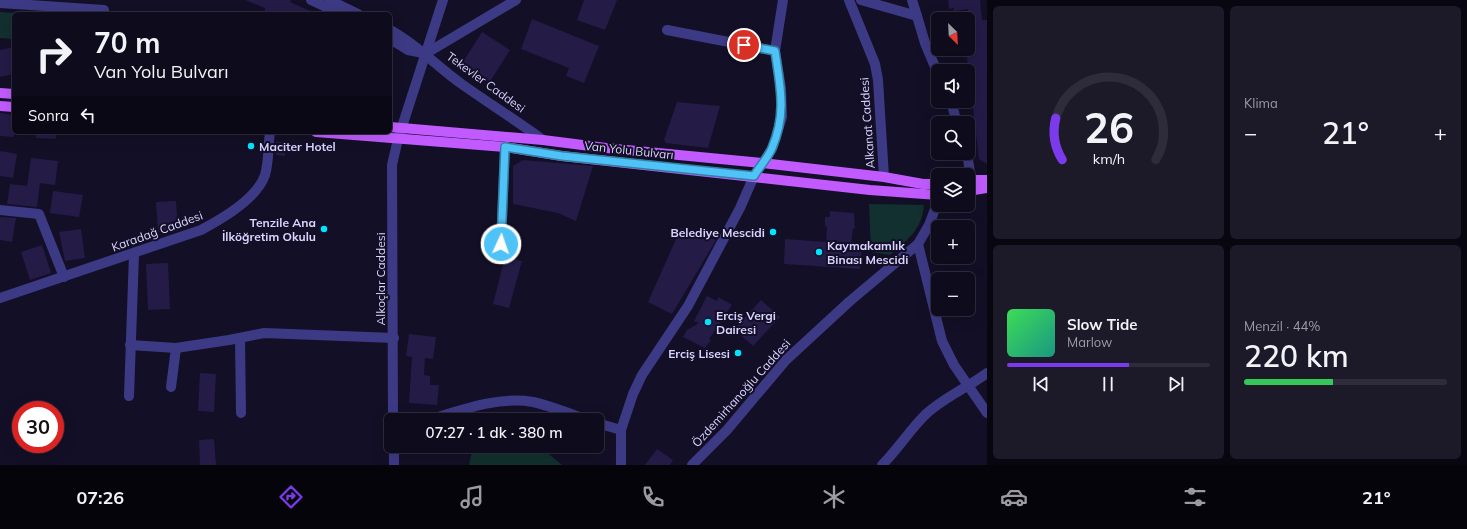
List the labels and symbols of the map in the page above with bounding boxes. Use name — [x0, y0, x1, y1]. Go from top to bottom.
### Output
north arrow — [931, 12, 975, 56]
pin — [727, 28, 761, 62]
street label: Tekevler Caddesi — [444, 48, 528, 116]
street label: Alkanat Caddesi — [856, 77, 878, 169]
street label: Van Yolu Bulvarı — [584, 138, 674, 162]
place label: Maciter Hotel — [259, 139, 336, 154]
marker: Maciter Hotel — [246, 141, 256, 151]
street label: Karadağ Caddesi — [109, 208, 205, 254]
place label: Tenzile Ana İlköğretim Okulu — [222, 215, 316, 244]
position arrow — [480, 223, 522, 265]
marker: Tenzile Ana İlköğretim Okulu — [319, 224, 329, 234]
place label: Belediye Mescidi — [670, 225, 765, 240]
marker: Belediye Mescidi — [768, 227, 778, 237]
street label: Alkoçlar Caddesi — [373, 233, 388, 326]
place label: Kaymakamlık Binası Mescidi — [827, 238, 908, 267]
marker: Kaymakamlık Binası Mescidi — [814, 247, 824, 257]
place label: Erciş Vergi Dairesi — [716, 308, 776, 337]
marker: Erciş Vergi Dairesi — [703, 317, 713, 327]
street label: Özdemirhanoğlu Caddesi — [689, 336, 793, 450]
place label: Erciş Lisesi — [668, 346, 730, 361]
marker: Erciş Lisesi — [733, 348, 743, 358]
speed limit sign: 30 — [12, 401, 64, 453]

